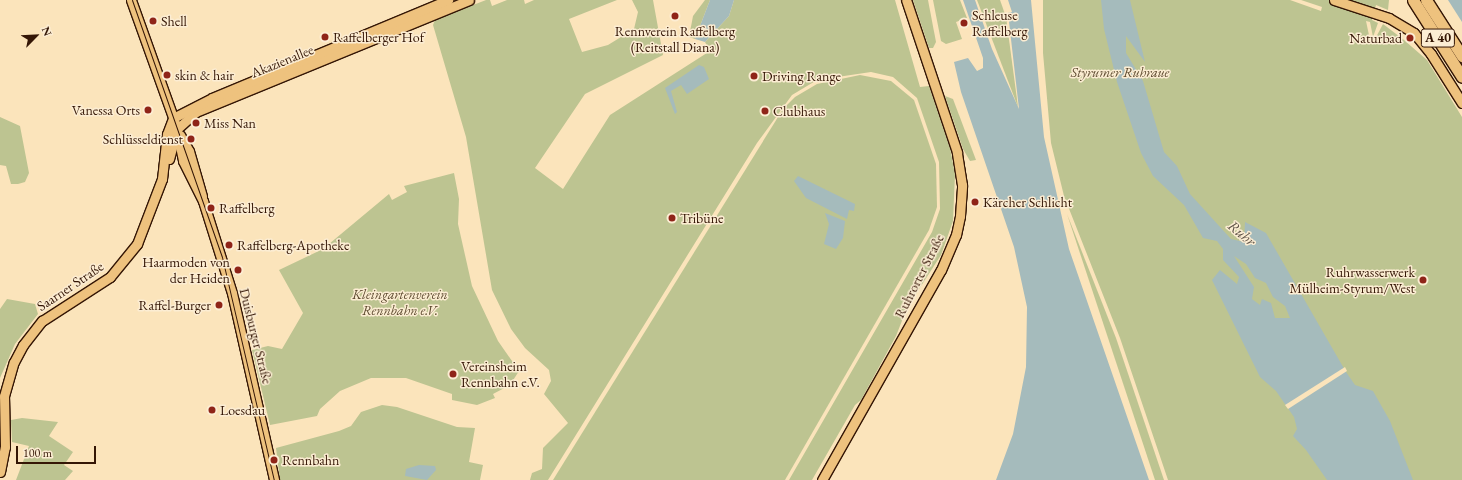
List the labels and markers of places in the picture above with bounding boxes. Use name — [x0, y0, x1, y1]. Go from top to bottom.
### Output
place label: Schleuse Raffelberg — [972, 7, 1028, 40]
marker: Rennverein Raffelberg (Reitstall Diana) — [670, 11, 680, 21]
place label: Shell — [161, 13, 187, 29]
marker: Shell — [148, 16, 158, 26]
marker: Schleuse Raffelberg — [959, 18, 969, 28]
place label: Rennverein Raffelberg (Reitstall Diana) — [615, 23, 735, 56]
place label: Raffelberger Hof — [333, 29, 424, 45]
place label: Naturbad — [1349, 30, 1402, 46]
marker: Raffelberger Hof — [320, 32, 330, 42]
marker: Naturbad — [1405, 33, 1415, 43]
place label: skin & hair — [175, 67, 234, 83]
place label: Driving Range — [762, 68, 841, 84]
marker: skin & hair — [162, 70, 172, 80]
marker: Driving Range — [749, 71, 759, 81]
place label: Vanessa Orts — [72, 102, 140, 118]
place label: Clubhaus — [773, 103, 825, 119]
marker: Vanessa Orts — [143, 105, 153, 115]
marker: Clubhaus — [760, 106, 770, 116]
place label: Miss Nan — [204, 115, 256, 131]
marker: Miss Nan — [191, 118, 201, 128]
place label: Schlüsseldienst — [103, 131, 183, 147]
marker: Schlüsseldienst — [186, 134, 196, 144]
place label: Kärcher Schlicht — [983, 194, 1072, 210]
marker: Kärcher Schlicht — [970, 197, 980, 207]
place label: Raffelberg — [219, 200, 275, 216]
marker: Raffelberg — [206, 203, 216, 213]
place label: Tribüne — [680, 210, 724, 226]
marker: Tribüne — [667, 213, 677, 223]
place label: Raffelberg-Apotheke — [237, 237, 349, 253]
marker: Raffelberg-Apotheke — [224, 240, 234, 250]
place label: Haarmoden von der Heiden — [142, 254, 230, 286]
place label: Ruhrwasserwerk Mülheim-Styrum/West — [1289, 264, 1415, 296]
marker: Haarmoden von der Heiden — [233, 265, 243, 275]
marker: Ruhrwasserwerk Mülheim-Styrum/West — [1418, 275, 1428, 285]
place label: Raffel-Burger — [139, 297, 211, 313]
marker: Raffel-Burger — [214, 300, 224, 310]
place label: Vereinsheim Rennbahn e.V. — [461, 358, 540, 390]
marker: Vereinsheim Rennbahn e.V. — [448, 369, 458, 379]
place label: Loesdau — [220, 402, 265, 418]
marker: Loesdau — [207, 405, 217, 415]
place label: Rennbahn — [282, 452, 339, 468]
marker: Rennbahn — [269, 455, 279, 465]

